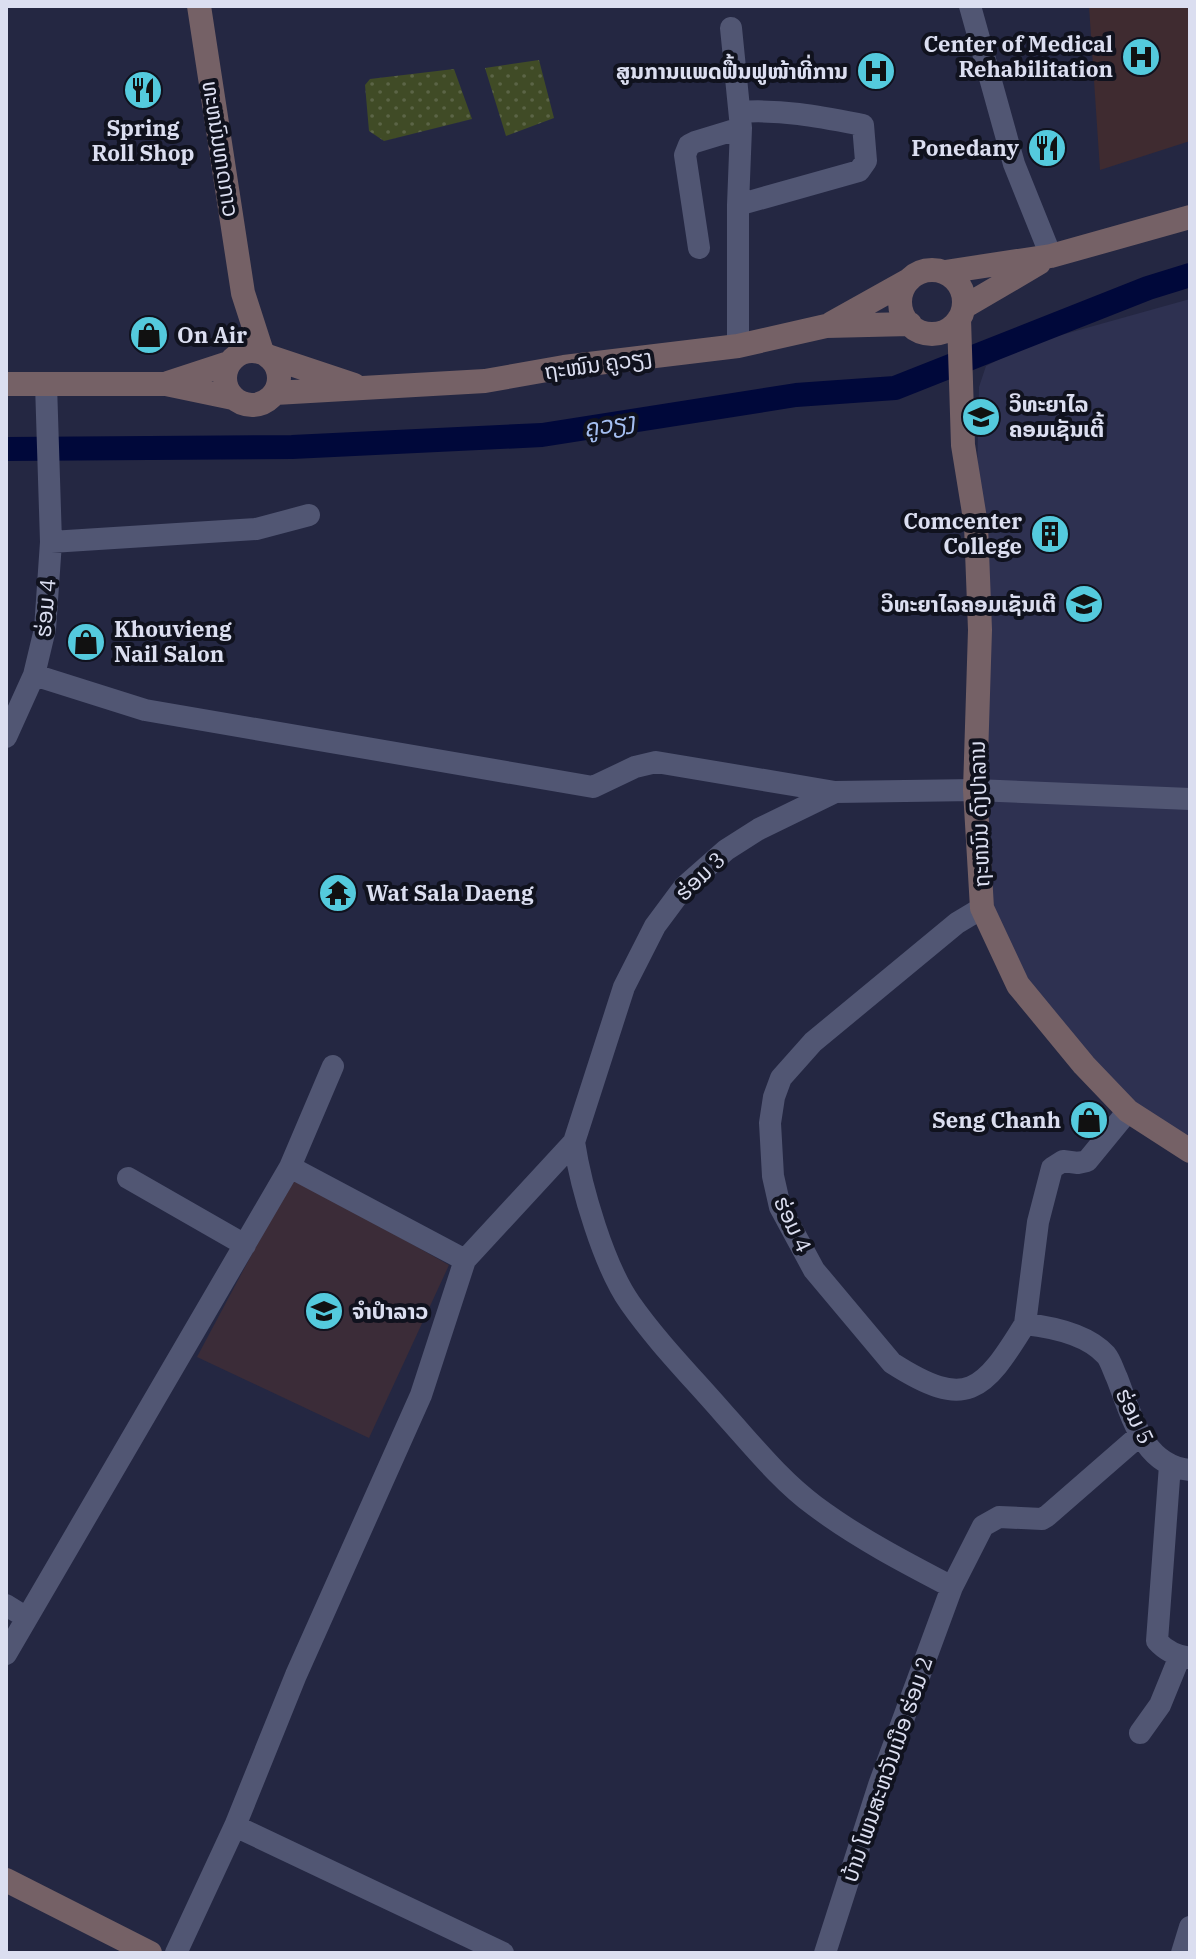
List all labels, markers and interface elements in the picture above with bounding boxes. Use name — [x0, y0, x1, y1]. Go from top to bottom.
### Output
place label: Center of Medical Rehabilitation — [924, 29, 1113, 83]
hospital icon: Center of Medical Rehabilitation — [1120, 36, 1162, 78]
hospital icon: ສູນການແພດຟື້ນຟູໜ້າທີ່ການ — [855, 50, 897, 92]
place label: ສູນການແພດຟື້ນຟູໜ້າທີ່ການ — [616, 53, 848, 85]
restaurant icon: Spring Roll Shop — [122, 69, 164, 111]
street label: ທະຫນົນທາດກາວ — [196, 79, 247, 219]
place label: Spring Roll Shop — [92, 113, 194, 167]
restaurant icon: Ponedany — [1026, 127, 1068, 169]
place label: Ponedany — [911, 133, 1019, 162]
shop icon: On Air — [128, 314, 170, 356]
place label: On Air — [177, 320, 247, 349]
street label: ຖະໜົນ ຄູວຽງ — [542, 342, 654, 386]
place label: ວິທະຍາໄລ ຄອມເຊັນເຕີ້ — [1009, 389, 1104, 443]
school or university icon: ວິທະຍາໄລ ຄອມເຊັນເຕີ້ — [960, 396, 1002, 438]
water label: ຄູວຽງ — [581, 404, 638, 444]
place label: Comcenter College — [903, 506, 1022, 560]
building icon: Comcenter College — [1029, 513, 1071, 555]
street label: ຮ່ອມ 4 — [27, 577, 62, 639]
school or university icon: ວິທະຍາໄລຄອມເຊັນເຕີ — [1063, 583, 1105, 625]
place label: ວິທະຍາໄລຄອມເຊັນເຕີ — [881, 589, 1056, 618]
place label: Khouvieng Nail Salon — [114, 614, 232, 668]
shop icon: Khouvieng Nail Salon — [65, 621, 107, 663]
street label: ຖະຫນົນ ດົງປາລານ — [961, 740, 996, 888]
street label: ຮ່ອມ 3 — [668, 845, 731, 907]
temple icon: Wat Sala Daeng — [317, 872, 359, 914]
place label: Wat Sala Daeng — [366, 878, 534, 907]
shop icon: Seng Chanh — [1068, 1099, 1110, 1141]
place label: Seng Chanh — [932, 1105, 1061, 1134]
street label: ຮ່ອມ 4 — [768, 1191, 819, 1257]
school or university icon: ຈຳປຳລາວ — [303, 1290, 345, 1332]
place label: ຈຳປຳລາວ — [352, 1296, 428, 1325]
street label: ຮ່ອມ 5 — [1109, 1383, 1161, 1449]
street label: ບ້ານ ໂພນສະຫວັນເນືອ ຮ່ອມ 2 — [834, 1652, 939, 1886]

